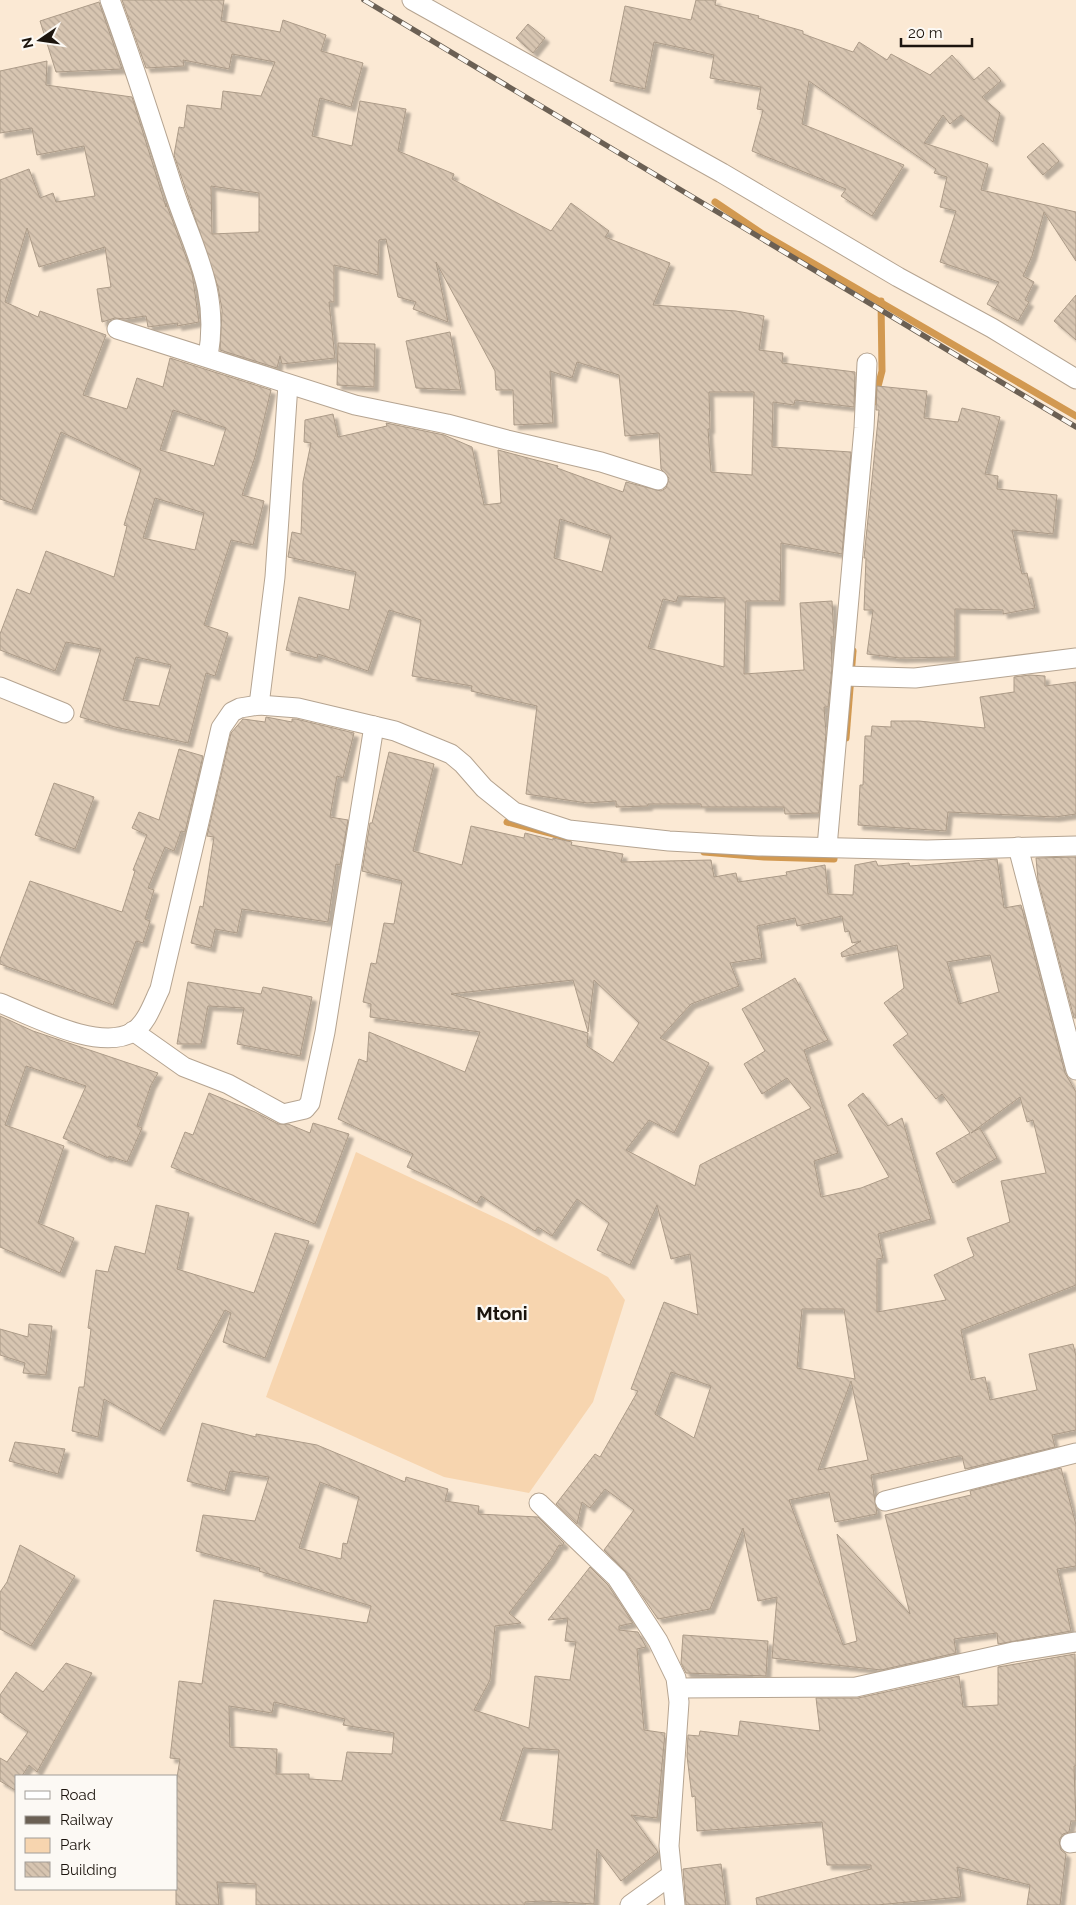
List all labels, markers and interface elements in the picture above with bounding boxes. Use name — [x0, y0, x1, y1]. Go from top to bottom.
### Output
north arrow — [15, 15, 65, 65]
scale bar — [901, 15, 972, 47]
text: 20 m — [908, 24, 943, 42]
text: N — [18, 36, 36, 50]
district label: Mtoni — [476, 1302, 528, 1324]
legend — [15, 1775, 178, 1890]
text: Road — [60, 1786, 96, 1804]
text: Railway — [60, 1811, 113, 1829]
text: Park — [60, 1836, 91, 1854]
text: Building — [60, 1861, 117, 1879]

